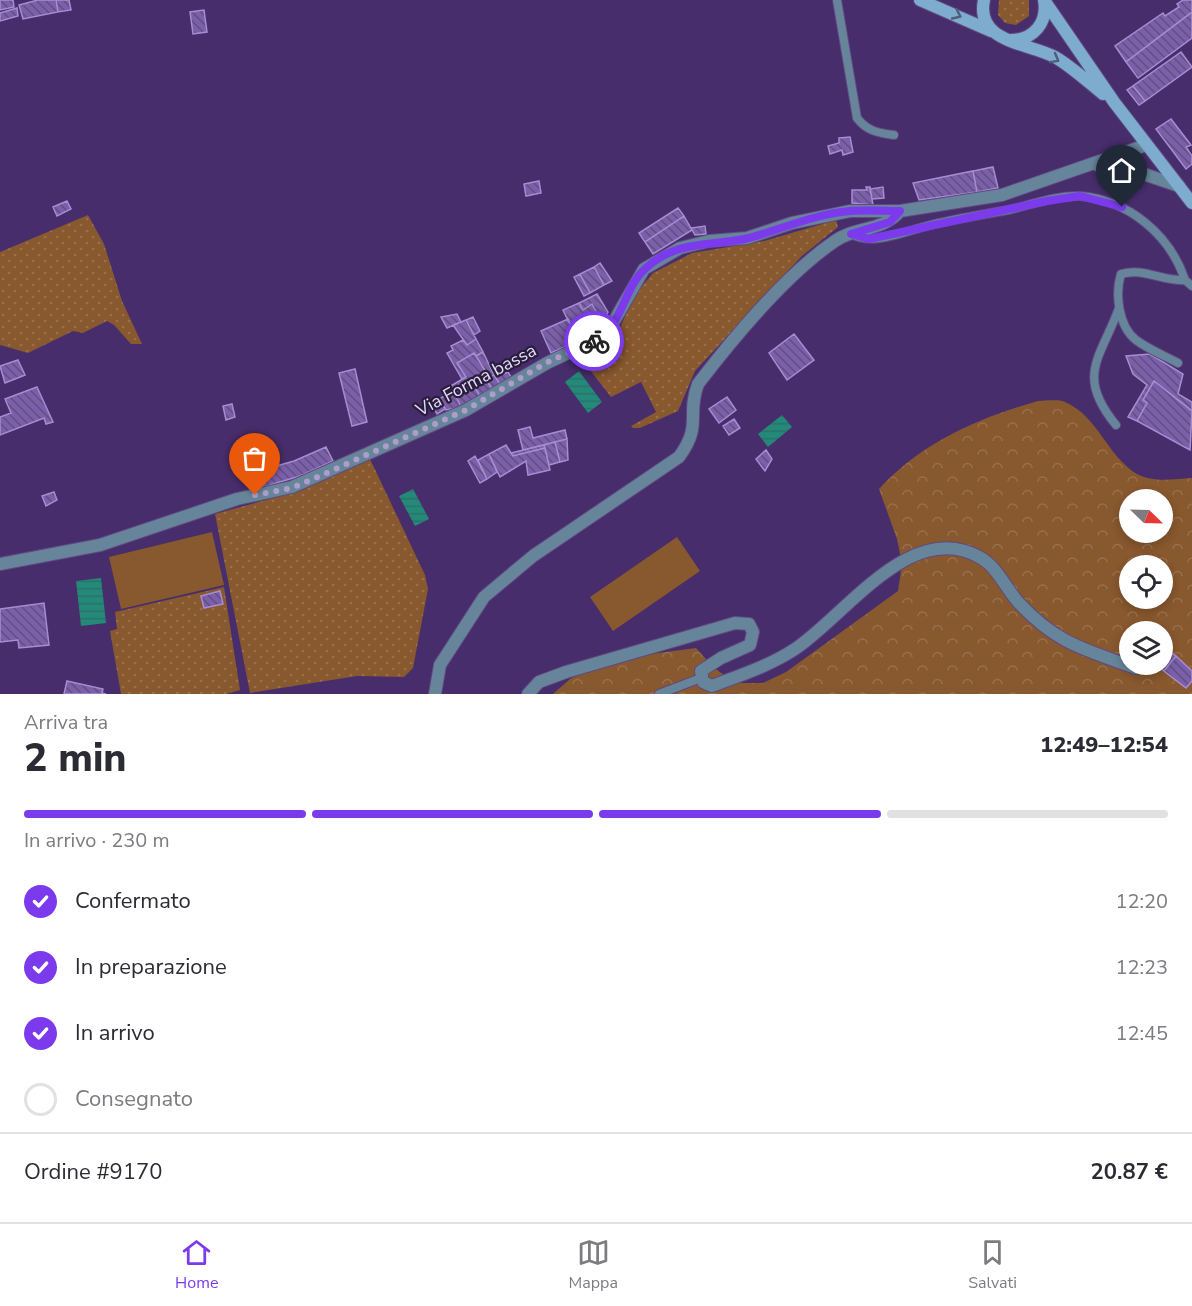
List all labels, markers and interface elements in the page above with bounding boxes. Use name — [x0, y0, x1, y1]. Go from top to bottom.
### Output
one-way arrow — [950, 7, 961, 19]
one-way arrow — [1049, 52, 1060, 63]
pin — [1096, 145, 1147, 207]
icon: home — [1105, 154, 1138, 187]
courier — [564, 311, 624, 371]
icon: bike — [578, 325, 611, 358]
street label: Via Forma bassa — [411, 338, 540, 422]
pin — [229, 433, 280, 495]
icon: bag — [238, 442, 271, 475]
north arrow — [1119, 489, 1173, 543]
map controls — [1119, 489, 1173, 675]
button: locate — [1119, 555, 1173, 609]
button: layers — [1119, 621, 1173, 675]
text: Arriva tra — [24, 709, 108, 736]
text: 12:49–12:54 — [1040, 730, 1168, 760]
text: 2 min — [24, 732, 127, 785]
text: In arrivo · 230 m — [24, 827, 170, 854]
icon: check — [24, 885, 57, 918]
text: Confermato — [75, 886, 191, 916]
text: 12:20 — [1115, 888, 1168, 915]
icon: check — [24, 951, 57, 984]
text: In preparazione — [75, 952, 227, 982]
text: 12:23 — [1115, 954, 1168, 981]
icon: check — [24, 1017, 57, 1050]
text: In arrivo — [75, 1018, 155, 1048]
text: 12:45 — [1115, 1020, 1168, 1047]
text: Consegnato — [75, 1084, 193, 1114]
text: Ordine #9170 — [24, 1157, 162, 1187]
text: 20.87 € — [1091, 1157, 1168, 1187]
tab: Home — [175, 1236, 218, 1294]
tab: Mappa — [569, 1236, 618, 1294]
tab: Salvati — [968, 1236, 1017, 1294]

